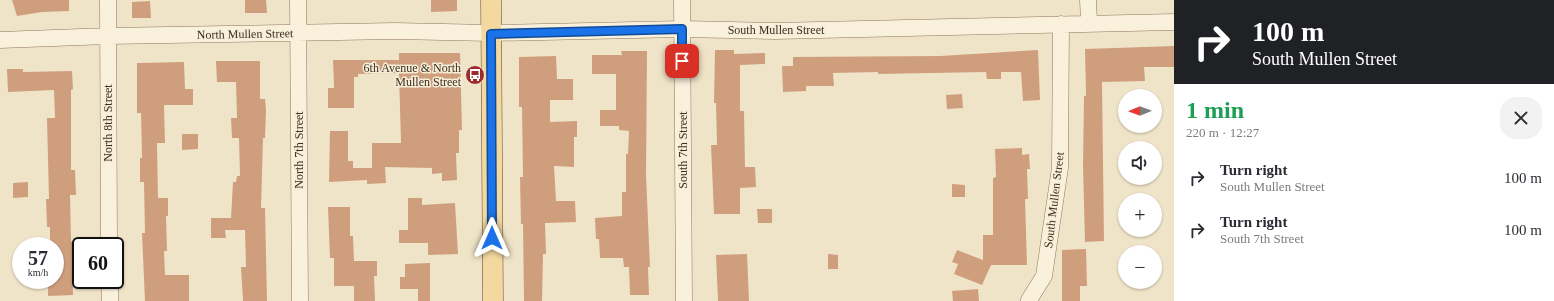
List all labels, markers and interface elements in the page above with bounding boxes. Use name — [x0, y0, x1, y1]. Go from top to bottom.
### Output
icon: right — [1186, 16, 1238, 68]
text: 100 m — [1252, 16, 1324, 47]
street label: South Mullen Street — [728, 23, 825, 37]
street label: North Mullen Street — [197, 26, 294, 42]
pin — [665, 44, 699, 78]
text: South Mullen Street — [1252, 49, 1397, 69]
icon: arrive — [671, 50, 693, 72]
place label: 6th Avenue & North Mullen Street — [364, 61, 462, 89]
bus stop icon: 6th Avenue & North Mullen Street — [464, 64, 486, 86]
street label: North 8th Street — [101, 84, 115, 162]
north arrow — [1118, 89, 1162, 133]
map controls — [1118, 89, 1162, 289]
text: 1 min — [1186, 97, 1244, 123]
button: close — [1500, 97, 1542, 139]
street label: North 7th Street — [292, 111, 306, 189]
street label: South 7th Street — [676, 111, 690, 189]
text: 220 m · 12:27 — [1186, 125, 1259, 140]
button: sound — [1118, 141, 1162, 185]
street label: South Mullen Street — [1041, 151, 1067, 249]
text: Turn right — [1220, 162, 1287, 178]
icon: right — [1186, 167, 1208, 189]
text: 100 m — [1504, 170, 1542, 186]
text: South Mullen Street — [1220, 179, 1325, 194]
button: + — [1118, 193, 1162, 237]
text: Turn right — [1220, 214, 1287, 230]
position arrow — [471, 217, 513, 259]
icon: right — [1186, 219, 1208, 241]
text: 100 m — [1504, 222, 1542, 238]
text: South 7th Street — [1220, 231, 1304, 246]
speed limit sign: 60 — [72, 237, 124, 289]
button: − — [1118, 245, 1162, 289]
text: 57 — [28, 247, 48, 269]
text: km/h — [28, 267, 48, 278]

